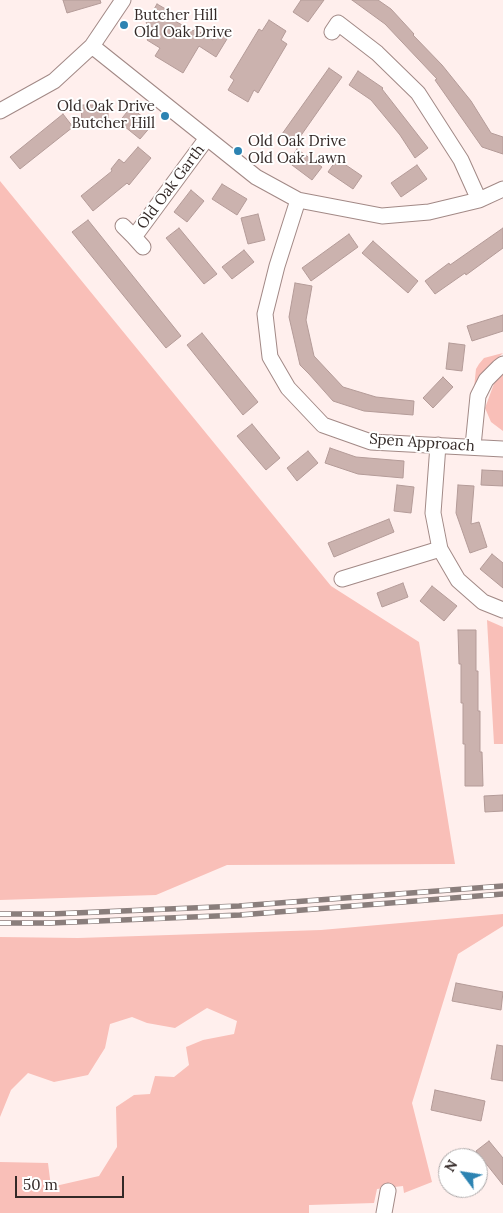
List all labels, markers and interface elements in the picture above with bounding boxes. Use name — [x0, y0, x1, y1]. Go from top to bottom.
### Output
place label: Butcher Hill Old Oak Drive — [134, 7, 232, 42]
marker: Butcher Hill Old Oak Drive — [118, 19, 130, 31]
place label: Old Oak Drive Butcher Hill — [57, 98, 155, 133]
marker: Old Oak Drive Butcher Hill — [159, 110, 171, 122]
place label: Old Oak Drive Old Oak Lawn — [248, 133, 346, 168]
street label: Old Oak Garth — [133, 141, 209, 233]
marker: Old Oak Drive Old Oak Lawn — [232, 145, 244, 157]
street label: Spen Approach — [369, 430, 475, 456]
north arrow — [438, 1148, 488, 1198]
text: N — [440, 1157, 461, 1175]
scale bar — [18, 1166, 126, 1198]
text: 50 m — [23, 1175, 58, 1194]

